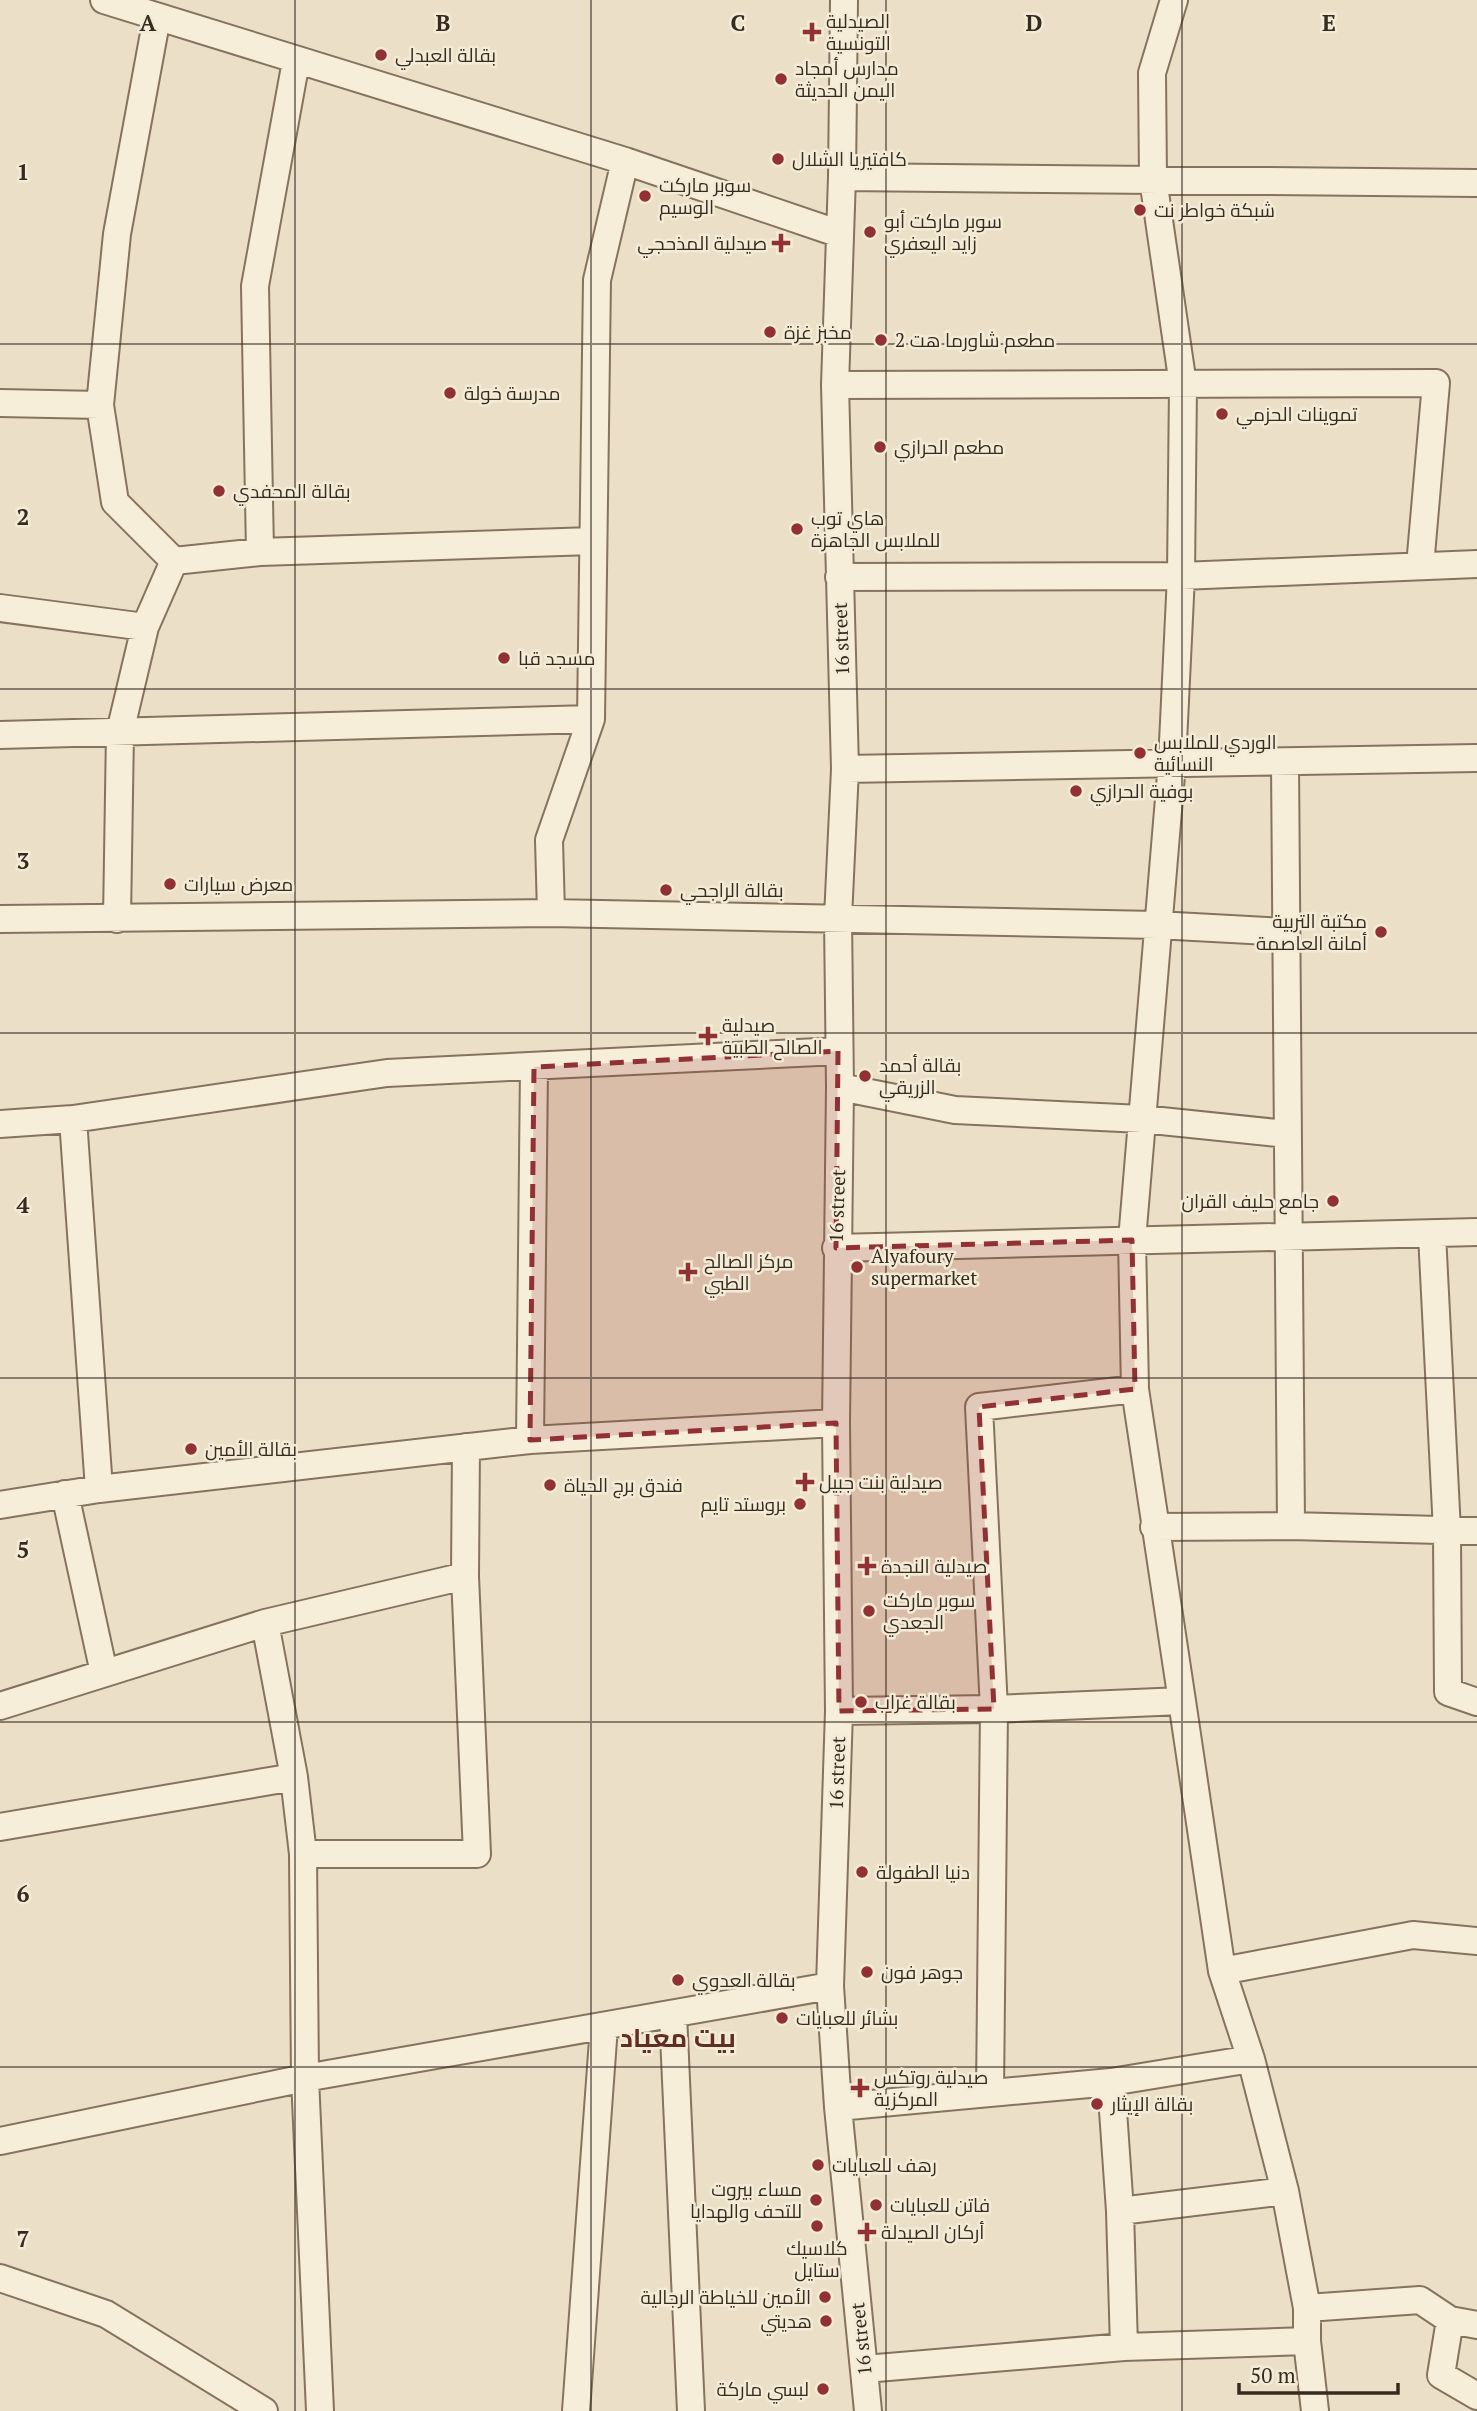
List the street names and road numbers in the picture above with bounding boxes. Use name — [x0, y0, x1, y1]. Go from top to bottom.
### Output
street label: 16 street — [827, 602, 854, 676]
street label: 16 street — [823, 1169, 850, 1243]
street label: 16 street — [823, 1736, 850, 1810]
street label: 16 street — [844, 2301, 877, 2377]

